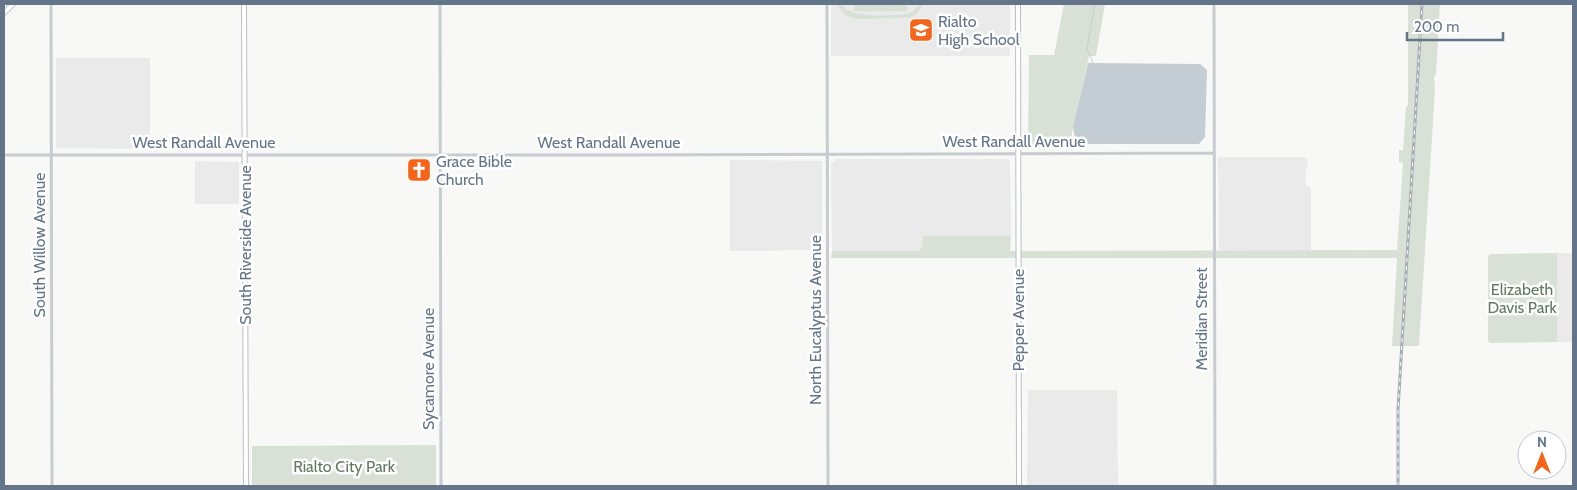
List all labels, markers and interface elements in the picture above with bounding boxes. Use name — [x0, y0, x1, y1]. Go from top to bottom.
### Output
scale bar — [1407, 10, 1503, 42]
place label: Rialto High School — [938, 12, 1020, 49]
school or university icon: Rialto High School — [908, 17, 934, 43]
text: 200 m — [1414, 18, 1459, 36]
street label: West Randall Avenue — [943, 132, 1085, 151]
street label: West Randall Avenue — [133, 133, 275, 152]
street label: West Randall Avenue — [538, 133, 680, 152]
place label: Grace Bible Church — [436, 152, 512, 189]
church icon: Grace Bible Church — [406, 157, 432, 183]
street label: South Riverside Avenue — [236, 165, 255, 325]
street label: South Willow Avenue — [30, 173, 49, 317]
street label: North Eucalyptus Avenue — [806, 235, 825, 405]
street label: Meridian Street — [1192, 267, 1211, 371]
street label: Pepper Avenue — [1009, 269, 1028, 371]
park label: Elizabeth Davis Park — [1487, 280, 1557, 317]
street label: Sycamore Avenue — [419, 308, 438, 430]
north arrow — [1517, 430, 1567, 480]
text: N — [1537, 433, 1547, 451]
park label: Rialto City Park — [293, 457, 396, 476]

